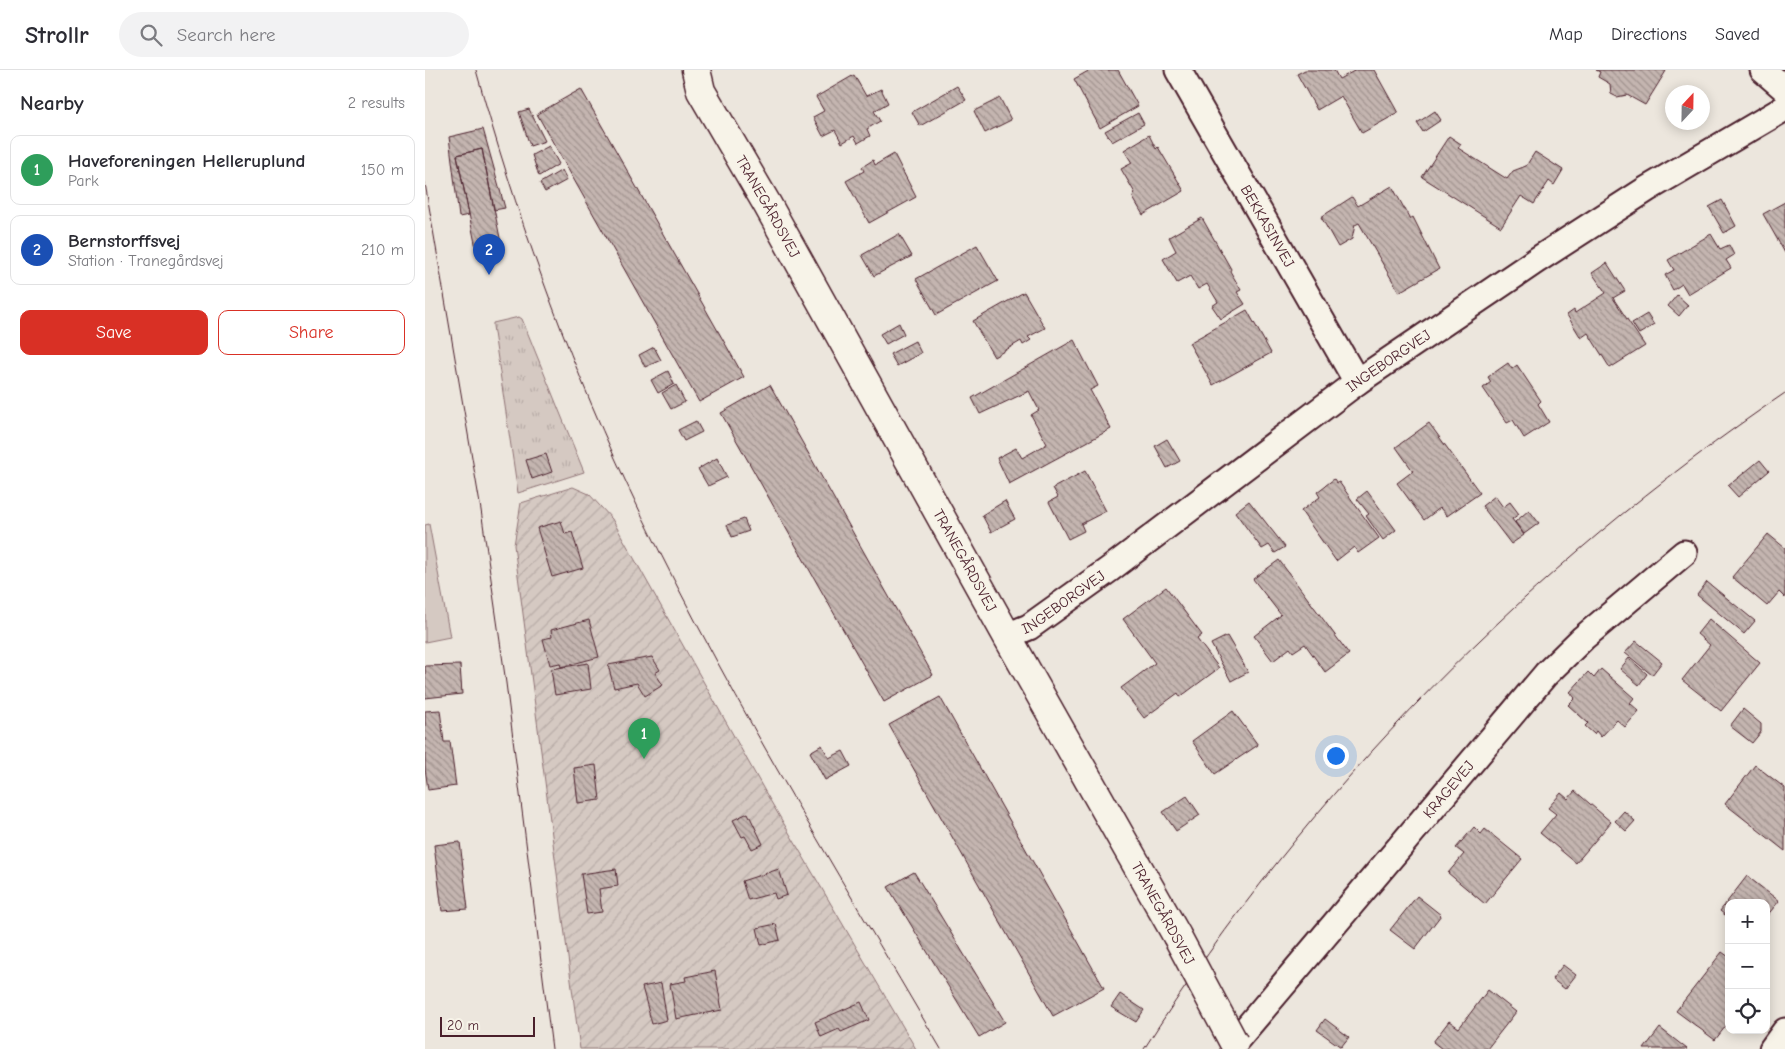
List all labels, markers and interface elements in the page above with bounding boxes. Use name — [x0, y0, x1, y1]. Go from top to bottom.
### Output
search box — [119, 12, 469, 57]
text: Strollr — [25, 21, 89, 49]
icon: search — [137, 21, 165, 49]
text: Search here — [177, 24, 276, 46]
text: Map — [1549, 24, 1583, 45]
text: Directions — [1611, 24, 1687, 45]
text: Saved — [1715, 24, 1760, 45]
north arrow — [1665, 85, 1710, 130]
text: Nearby — [20, 91, 84, 115]
text: 2 results — [348, 94, 405, 112]
text: Haveforeningen Helleruplund — [68, 150, 305, 172]
street label: TRANEGÅRDSVEJ — [732, 152, 804, 261]
text: 1 — [34, 161, 40, 179]
text: 150 m — [361, 161, 404, 179]
text: Park — [68, 172, 99, 190]
street label: BEKKASINVEJ — [1237, 182, 1298, 271]
text: Bernstorffsvej — [68, 230, 181, 252]
pin: 2 — [473, 234, 505, 275]
text: 2 — [33, 241, 41, 259]
text: 210 m — [361, 241, 404, 259]
text: Station · Tranegårdsvej — [68, 252, 224, 270]
button: Save — [20, 310, 208, 355]
button: Share — [218, 310, 405, 355]
street label: INGEBORGVEJ — [1343, 326, 1434, 396]
street label: TRANEGÅRDSVEJ — [929, 506, 1001, 615]
street label: INGEBORGVEJ — [1019, 566, 1109, 638]
pin: 1 — [628, 718, 660, 759]
your location — [1323, 743, 1349, 769]
street label: KRAGEVEJ — [1419, 757, 1478, 822]
street label: TRANEGÅRDSVEJ — [1127, 858, 1200, 967]
map controls — [1725, 899, 1770, 1034]
button: + — [1725, 899, 1770, 944]
button: − — [1725, 944, 1770, 989]
button: locate — [1725, 989, 1770, 1034]
scale bar — [440, 1014, 535, 1037]
text: 20 m — [447, 1017, 479, 1034]

